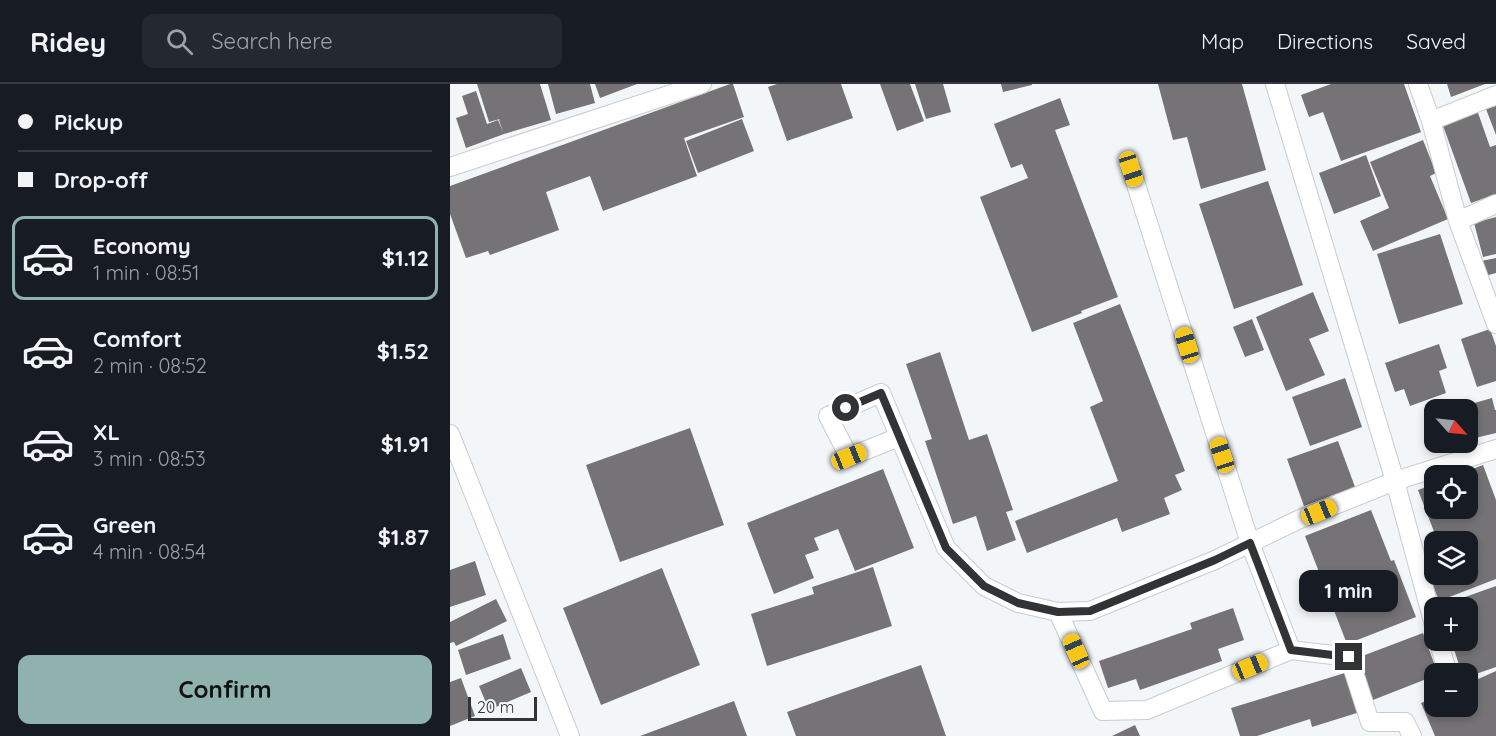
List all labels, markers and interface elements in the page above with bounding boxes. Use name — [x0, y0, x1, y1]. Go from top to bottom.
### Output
search box — [142, 14, 562, 68]
text: Ridey — [30, 24, 106, 59]
icon: search — [163, 25, 196, 58]
text: Search here — [211, 27, 333, 55]
text: Map — [1201, 28, 1244, 54]
text: Directions — [1277, 28, 1373, 54]
text: Saved — [1406, 28, 1466, 54]
text: Pickup — [54, 108, 123, 136]
car — [1117, 149, 1145, 189]
text: Drop-off — [54, 166, 148, 194]
icon: car — [21, 231, 75, 285]
text: Economy — [93, 232, 191, 260]
text: $1.12 — [382, 244, 429, 272]
text: 1 min · 08:51 — [93, 260, 200, 285]
icon: car — [21, 324, 75, 378]
text: Comfort — [93, 325, 182, 353]
car — [1173, 325, 1201, 365]
text: $1.52 — [377, 337, 429, 365]
text: 2 min · 08:52 — [93, 353, 207, 378]
route start — [832, 394, 859, 421]
north arrow — [1424, 399, 1478, 453]
map controls — [1424, 399, 1478, 717]
icon: car — [21, 417, 75, 471]
text: XL — [93, 418, 120, 446]
text: $1.91 — [381, 430, 429, 458]
car — [1208, 435, 1236, 475]
car — [829, 442, 869, 472]
text: 3 min · 08:53 — [93, 446, 206, 471]
button: locate — [1424, 465, 1478, 519]
car — [1299, 497, 1339, 527]
icon: car — [21, 510, 75, 564]
text: Green — [93, 511, 156, 539]
text: $1.87 — [378, 523, 429, 551]
button: layers — [1424, 531, 1478, 585]
text: 4 min · 08:54 — [93, 539, 206, 564]
callout: 1 min — [1300, 570, 1398, 612]
text: 1 min — [1324, 578, 1373, 603]
button: + — [1424, 597, 1478, 651]
car — [1060, 631, 1092, 671]
route end — [1335, 643, 1362, 670]
car — [1230, 652, 1270, 682]
button: Confirm — [18, 655, 432, 724]
button: − — [1424, 663, 1478, 717]
scale bar — [468, 694, 537, 722]
text: 20 m — [477, 697, 514, 717]

